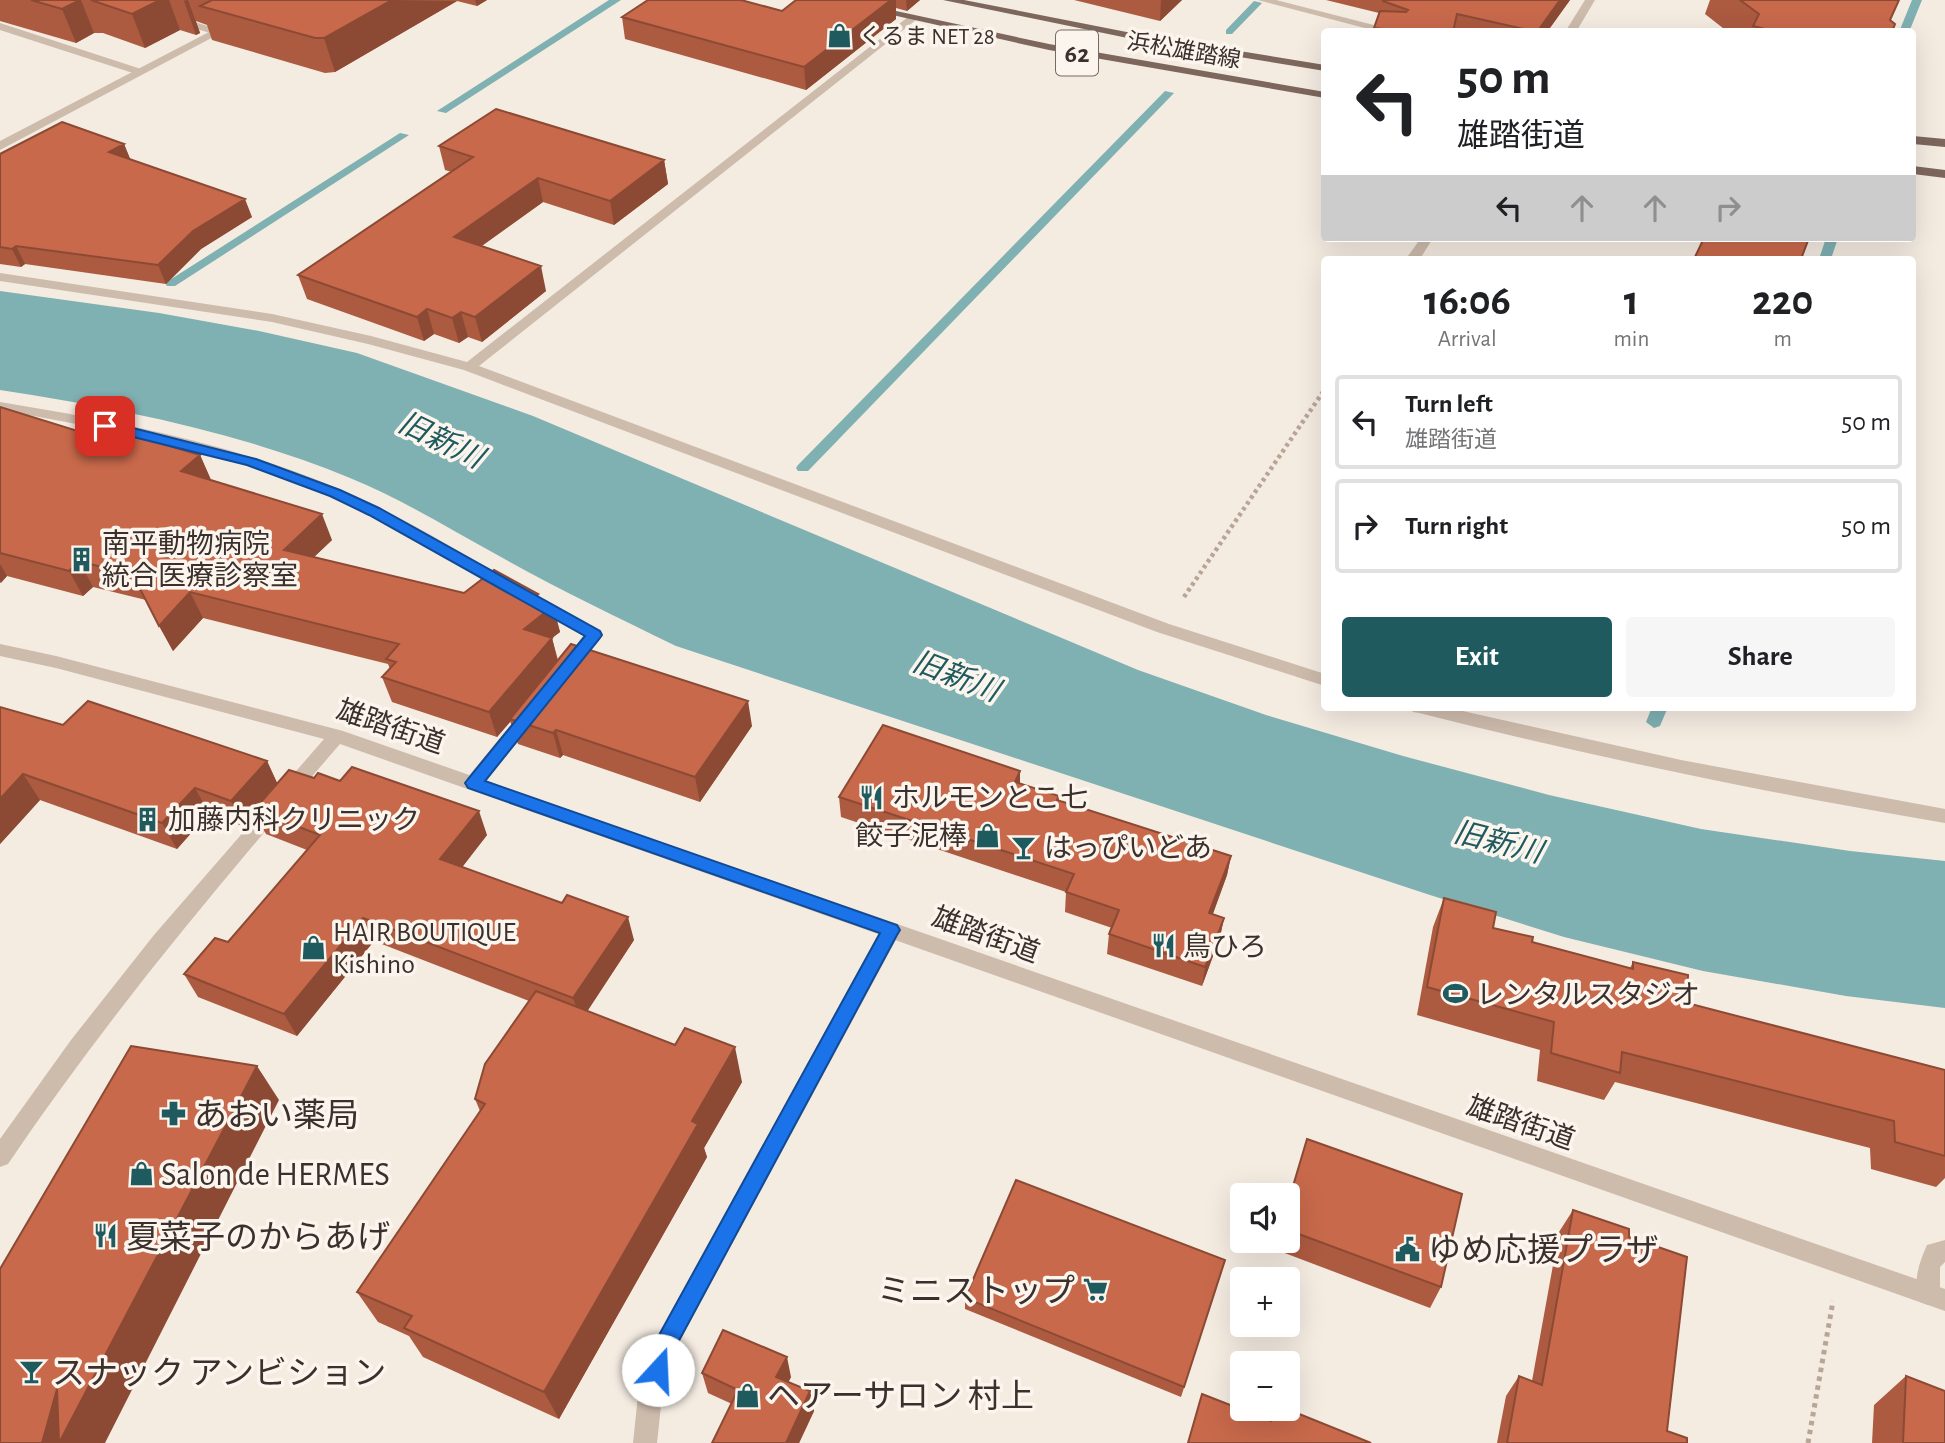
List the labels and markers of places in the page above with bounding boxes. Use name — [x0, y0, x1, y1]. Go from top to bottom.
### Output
shop icon: くるま NET 28 — [825, 22, 853, 50]
place label: くるま NET 28 — [859, 25, 995, 49]
pin — [75, 396, 135, 456]
place label: 南平動物病院 統合医療診察室 — [102, 529, 298, 591]
building icon: 南平動物病院 統合医療診察室 — [68, 545, 96, 573]
restaurant icon: ホルモンとこ七 — [858, 783, 886, 811]
place label: ホルモンとこ七 — [892, 783, 1088, 813]
building icon: 加藤内科クリニック — [134, 805, 162, 833]
place label: 加藤内科クリニック — [168, 805, 420, 835]
place label: 餃子泥棒 — [855, 821, 967, 851]
shop icon: 餃子泥棒 — [973, 821, 1001, 849]
bar icon: はっぴいどあ — [1010, 833, 1038, 861]
place label: はっぴいどあ — [1044, 834, 1212, 863]
place label: HAIR BOUTIQUE Kishino — [333, 919, 516, 979]
restaurant icon: 鳥ひろ — [1149, 932, 1177, 960]
place label: 鳥ひろ — [1183, 932, 1267, 962]
shop icon: HAIR BOUTIQUE Kishino — [299, 933, 327, 961]
sports icon: レンタルスタジオ — [1442, 980, 1470, 1008]
place label: レンタルスタジオ — [1476, 981, 1700, 1010]
place label: あおい薬局 — [194, 1098, 359, 1133]
pharmacy icon: あおい薬局 — [160, 1100, 188, 1128]
shop icon: Salon de HERMES — [127, 1159, 155, 1187]
place label: Salon de HERMES — [161, 1159, 390, 1192]
place label: 夏菜子のからあげ — [126, 1220, 390, 1255]
restaurant icon: 夏菜子のからあげ — [92, 1222, 120, 1250]
place label: ゆめ応援プラザ — [1428, 1233, 1659, 1268]
public building icon: ゆめ応援プラザ — [1394, 1235, 1422, 1263]
place label: ミニストップ — [877, 1274, 1075, 1309]
supermarket icon: ミニストップ — [1081, 1276, 1109, 1304]
place label: スナック アンビション — [52, 1356, 386, 1391]
bar icon: スナック アンビション — [18, 1358, 46, 1386]
place label: ヘアーサロン 村上 — [767, 1379, 1034, 1414]
shop icon: ヘアーサロン 村上 — [733, 1381, 761, 1409]

